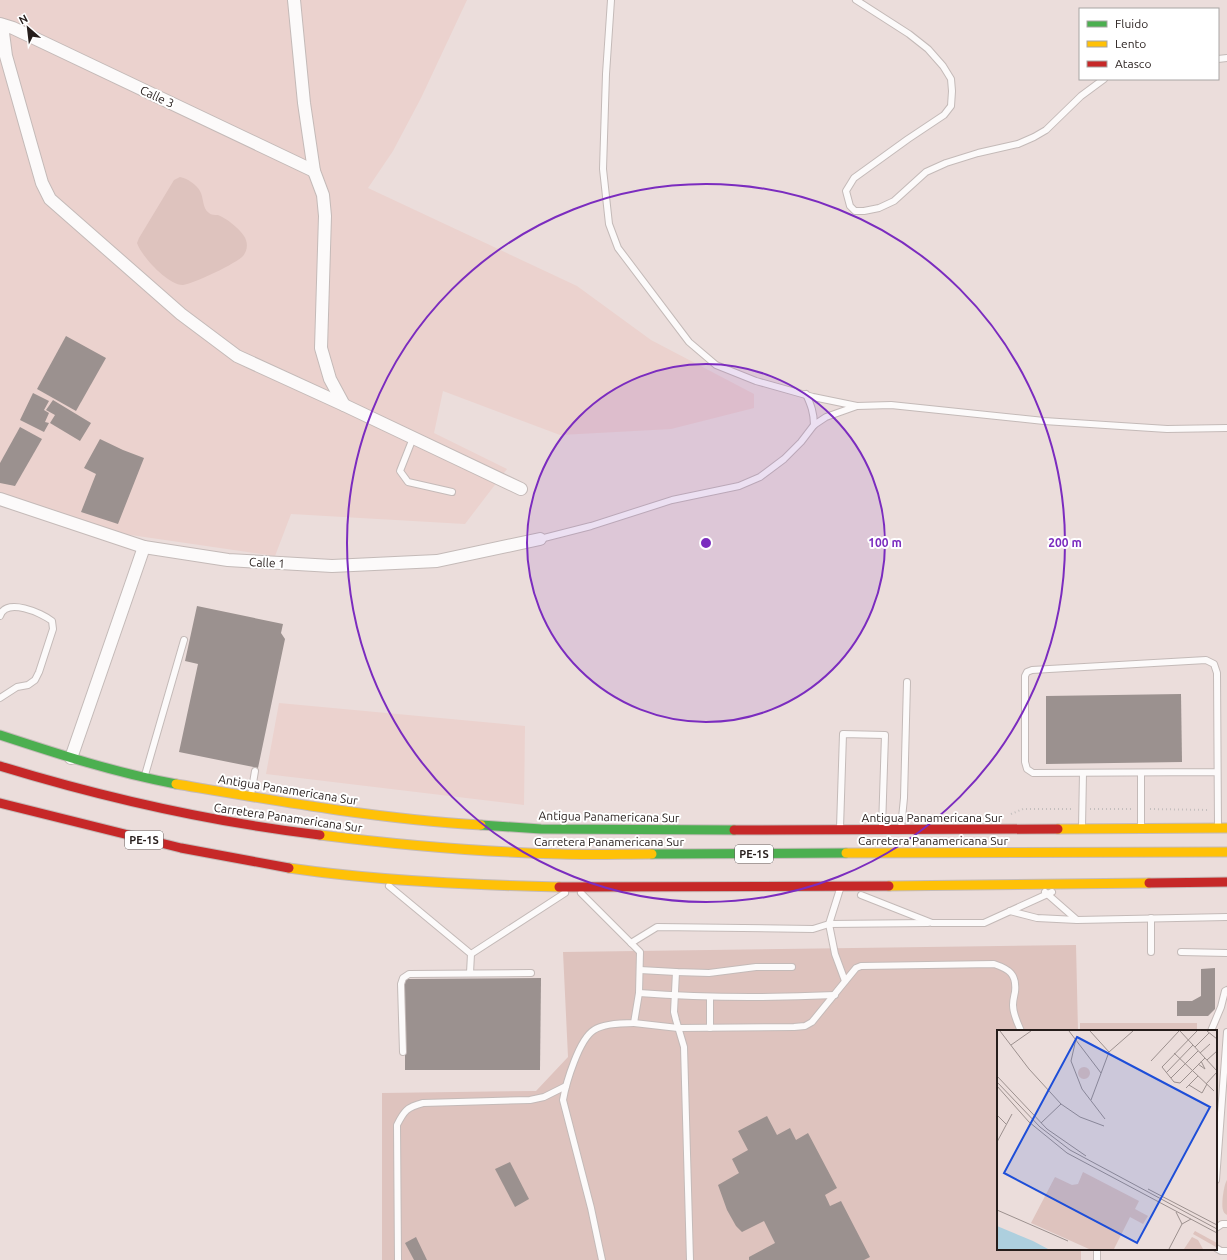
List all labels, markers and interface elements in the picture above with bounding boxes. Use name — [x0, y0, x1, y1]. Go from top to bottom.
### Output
north arrow — [8, 8, 48, 48]
legend — [1079, 8, 1219, 80]
text: N — [17, 12, 30, 26]
text: Fluido — [1115, 17, 1148, 30]
text: Lento — [1115, 37, 1146, 50]
text: Atasco — [1115, 57, 1151, 70]
street label: Calle 3 — [138, 83, 176, 110]
centre of rings — [699, 536, 713, 550]
text: 100 m — [868, 536, 902, 549]
text: 200 m — [1048, 536, 1082, 549]
street label: Calle 1 — [249, 555, 285, 570]
street label: Antigua Panamericana Sur — [218, 772, 359, 807]
street label: Carretera Panamericana Sur — [213, 801, 364, 834]
street label: Antigua Panamericana Sur — [538, 809, 680, 824]
street label: Antigua Panamericana Sur — [862, 811, 1003, 824]
road number: PE-1S — [125, 831, 163, 849]
street label: Carretera Panamericana Sur — [858, 834, 1008, 847]
street label: Carretera Panamericana Sur — [534, 835, 684, 848]
road number: PE-1S — [735, 845, 773, 863]
inset map — [997, 1030, 1217, 1250]

